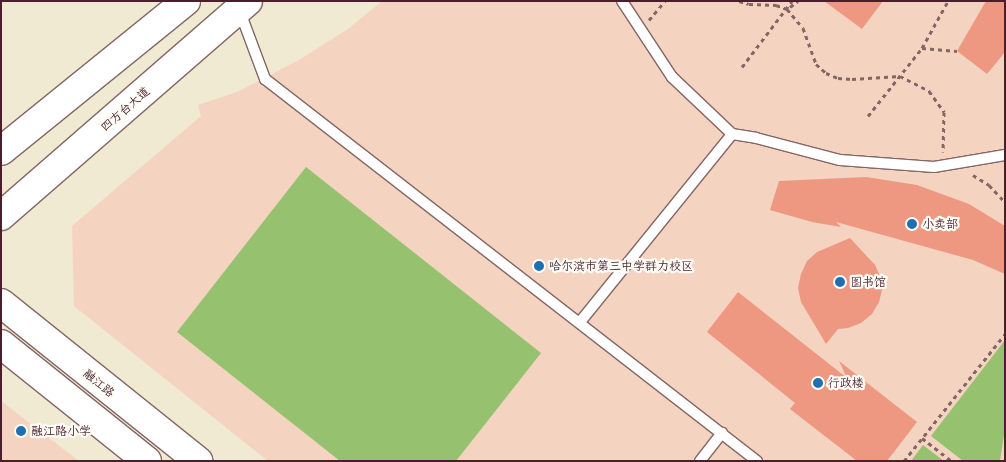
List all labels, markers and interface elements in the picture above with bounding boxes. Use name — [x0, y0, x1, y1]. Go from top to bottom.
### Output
street label: 四方台大道 — [98, 84, 152, 134]
place label: 小卖部 — [922, 217, 958, 231]
marker: 小卖部 — [906, 218, 918, 230]
place label: 哈尔滨市第三中学群力校区 — [549, 259, 693, 273]
marker: 哈尔滨市第三中学群力校区 — [533, 260, 545, 272]
place label: 图书馆 — [850, 275, 886, 289]
marker: 图书馆 — [834, 276, 846, 288]
street label: 融江路 — [80, 366, 118, 400]
place label: 行政楼 — [828, 376, 864, 390]
marker: 行政楼 — [812, 377, 824, 389]
place label: 融江路小学 — [31, 424, 91, 438]
marker: 融江路小学 — [15, 425, 27, 437]

